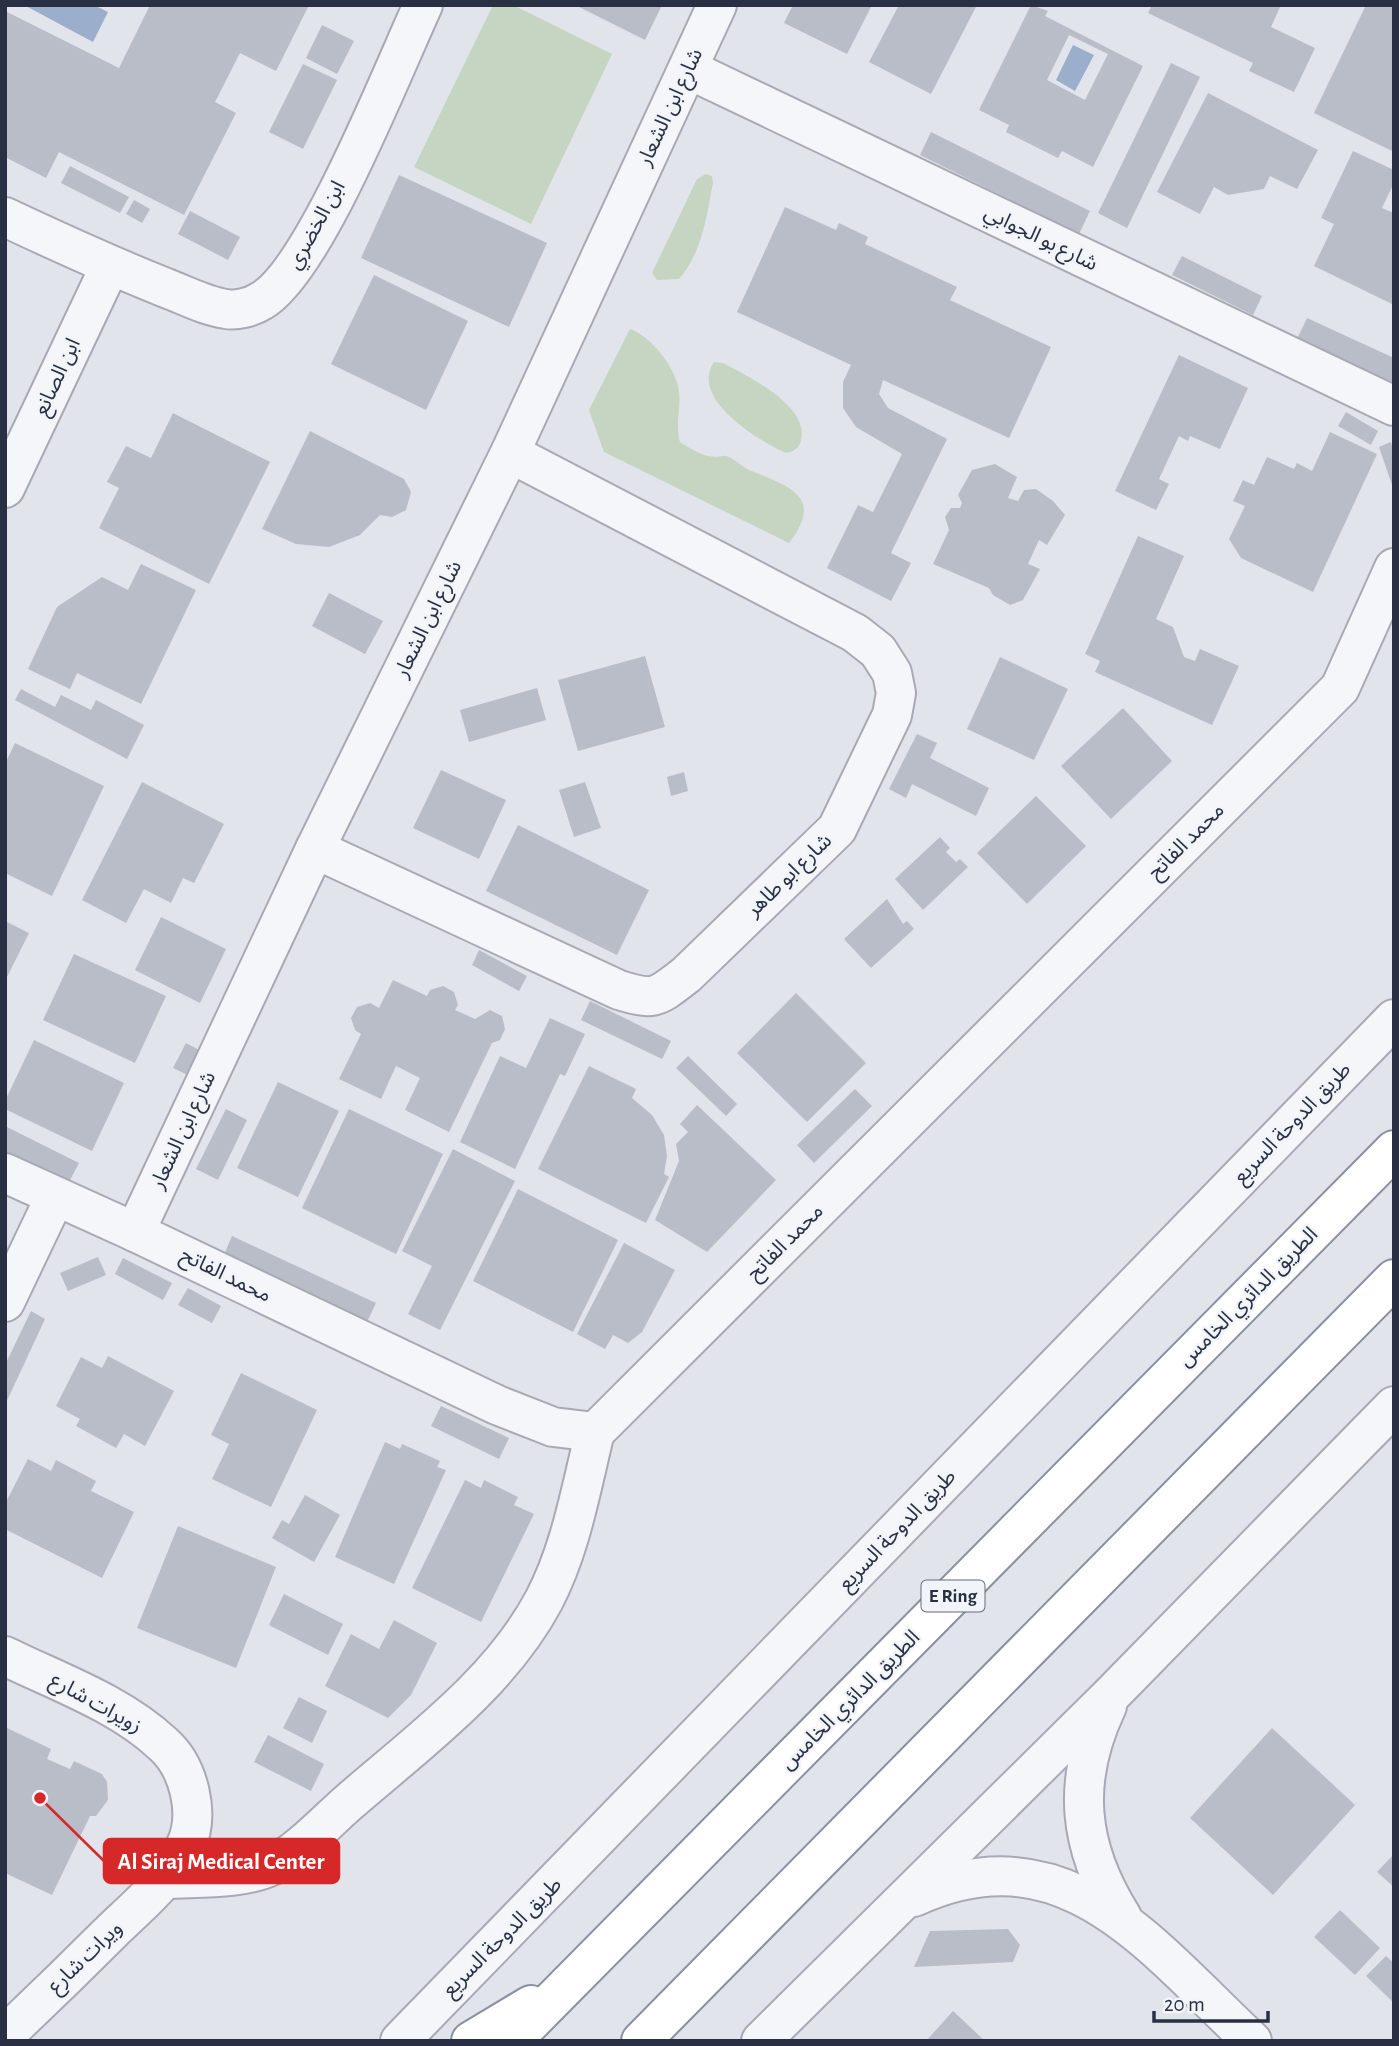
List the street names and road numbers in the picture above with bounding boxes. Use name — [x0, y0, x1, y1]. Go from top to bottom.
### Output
street label: شارع ابن الشعار — [633, 45, 710, 172]
street label: ابن الخضري — [283, 177, 353, 275]
street label: شارع بو الجوابي — [979, 202, 1101, 279]
street label: ابن الصانع — [30, 335, 88, 421]
street label: شارع ابن الشعار — [390, 557, 469, 683]
street label: محمد الفاتح — [1144, 799, 1231, 886]
street label: شارع ابو طاهر — [742, 830, 838, 924]
street label: طريق الدوحة السريع — [1229, 1058, 1358, 1190]
street label: شارع ابن الشعار — [146, 1068, 223, 1195]
street label: محمد الفاتح — [743, 1200, 830, 1287]
street label: الطريق الدائري الخامس — [1174, 1223, 1325, 1374]
street label: محمد الفاتح — [176, 1244, 275, 1310]
street label: طريق الدوحة السريع — [834, 1465, 963, 1597]
road number: E Ring — [922, 1580, 984, 1612]
street label: الطريق الدائري الخامس — [776, 1626, 927, 1777]
street label: زويرات شارع — [45, 1669, 145, 1740]
street label: طريق الدوحة السريع — [438, 1873, 569, 2004]
street label: ويرات شارع — [44, 1917, 129, 2000]

